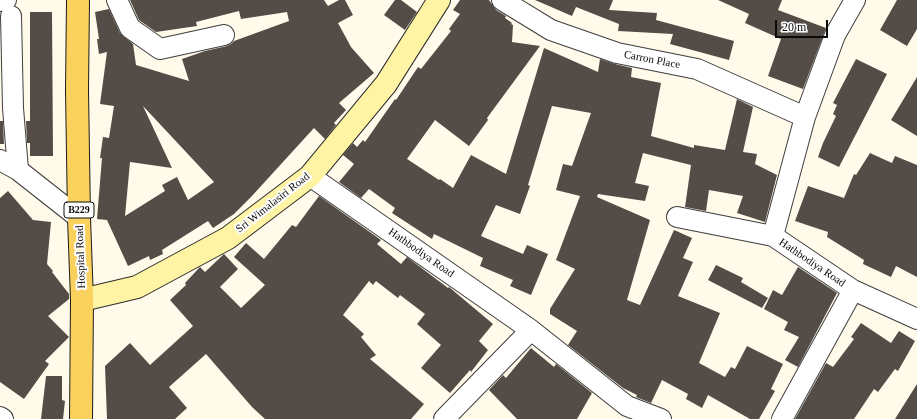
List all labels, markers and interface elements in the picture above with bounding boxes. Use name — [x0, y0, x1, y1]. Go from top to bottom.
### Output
scale bar — [777, 12, 830, 38]
text: 20 m — [782, 20, 806, 34]
street label: Carron Place — [623, 48, 681, 72]
street label: Sri Wimalasiri Road — [233, 170, 313, 236]
road number: B229 — [64, 202, 94, 218]
street label: Hospital Road — [73, 225, 89, 289]
street label: Hathbodiya Road — [386, 225, 456, 281]
street label: Hathbodiya Road — [776, 236, 848, 290]

